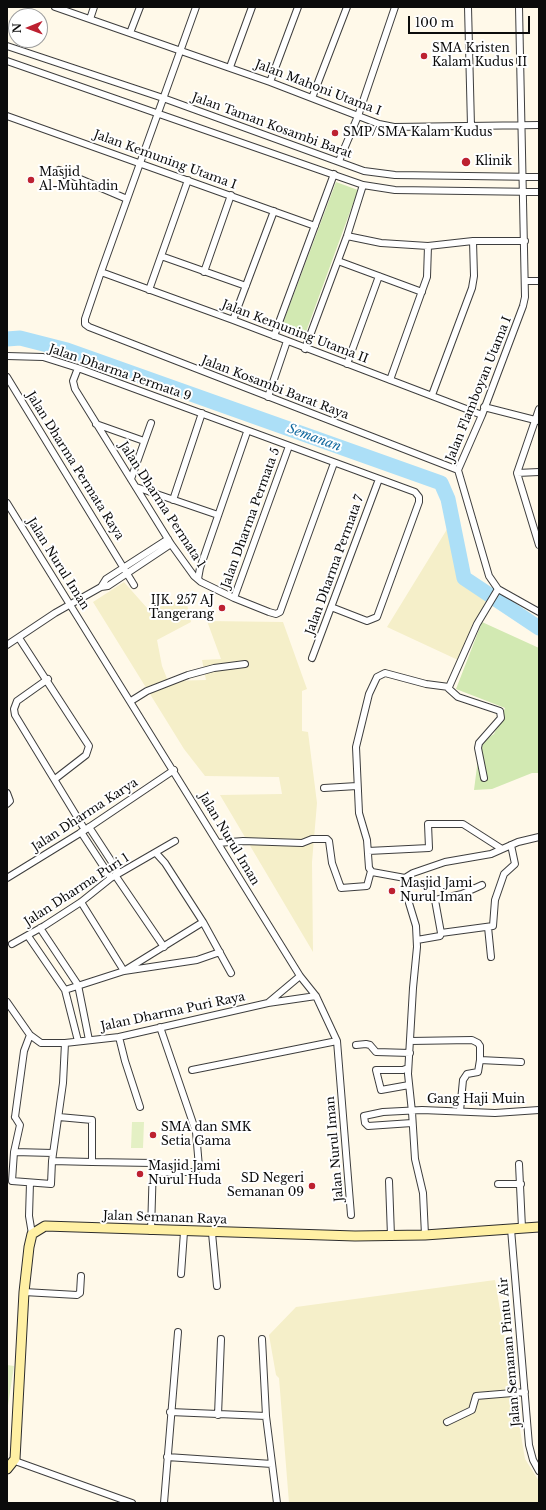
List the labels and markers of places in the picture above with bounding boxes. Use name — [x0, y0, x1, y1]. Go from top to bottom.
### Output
place label: SMA Kristen Kalam Kudus II — [432, 42, 527, 70]
marker: SMA Kristen Kalam Kudus II — [419, 51, 429, 61]
place label: SMP/SMA Kalam Kudus — [343, 126, 493, 140]
marker: SMP/SMA Kalam Kudus — [330, 128, 340, 138]
place label: Klinik — [475, 155, 512, 169]
marker: Klinik — [460, 156, 472, 168]
place label: Masjid Al-Muhtadin — [39, 166, 118, 194]
marker: Masjid Al-Muhtadin — [26, 175, 36, 185]
place label: IJK. 257 AJ Tangerang — [149, 594, 214, 622]
marker: IJK. 257 AJ Tangerang — [217, 603, 227, 613]
place label: Masjid Jami Nurul Iman — [400, 877, 472, 905]
marker: Masjid Jami Nurul Iman — [387, 886, 397, 896]
place label: SMA dan SMK Setia Gama — [161, 1121, 251, 1149]
marker: SMA dan SMK Setia Gama — [148, 1130, 158, 1140]
place label: Masjid Jami Nurul Huda — [148, 1160, 221, 1188]
marker: Masjid Jami Nurul Huda — [135, 1169, 145, 1179]
place label: SD Negeri Semanan 09 — [227, 1172, 304, 1200]
marker: SD Negeri Semanan 09 — [307, 1181, 317, 1191]

